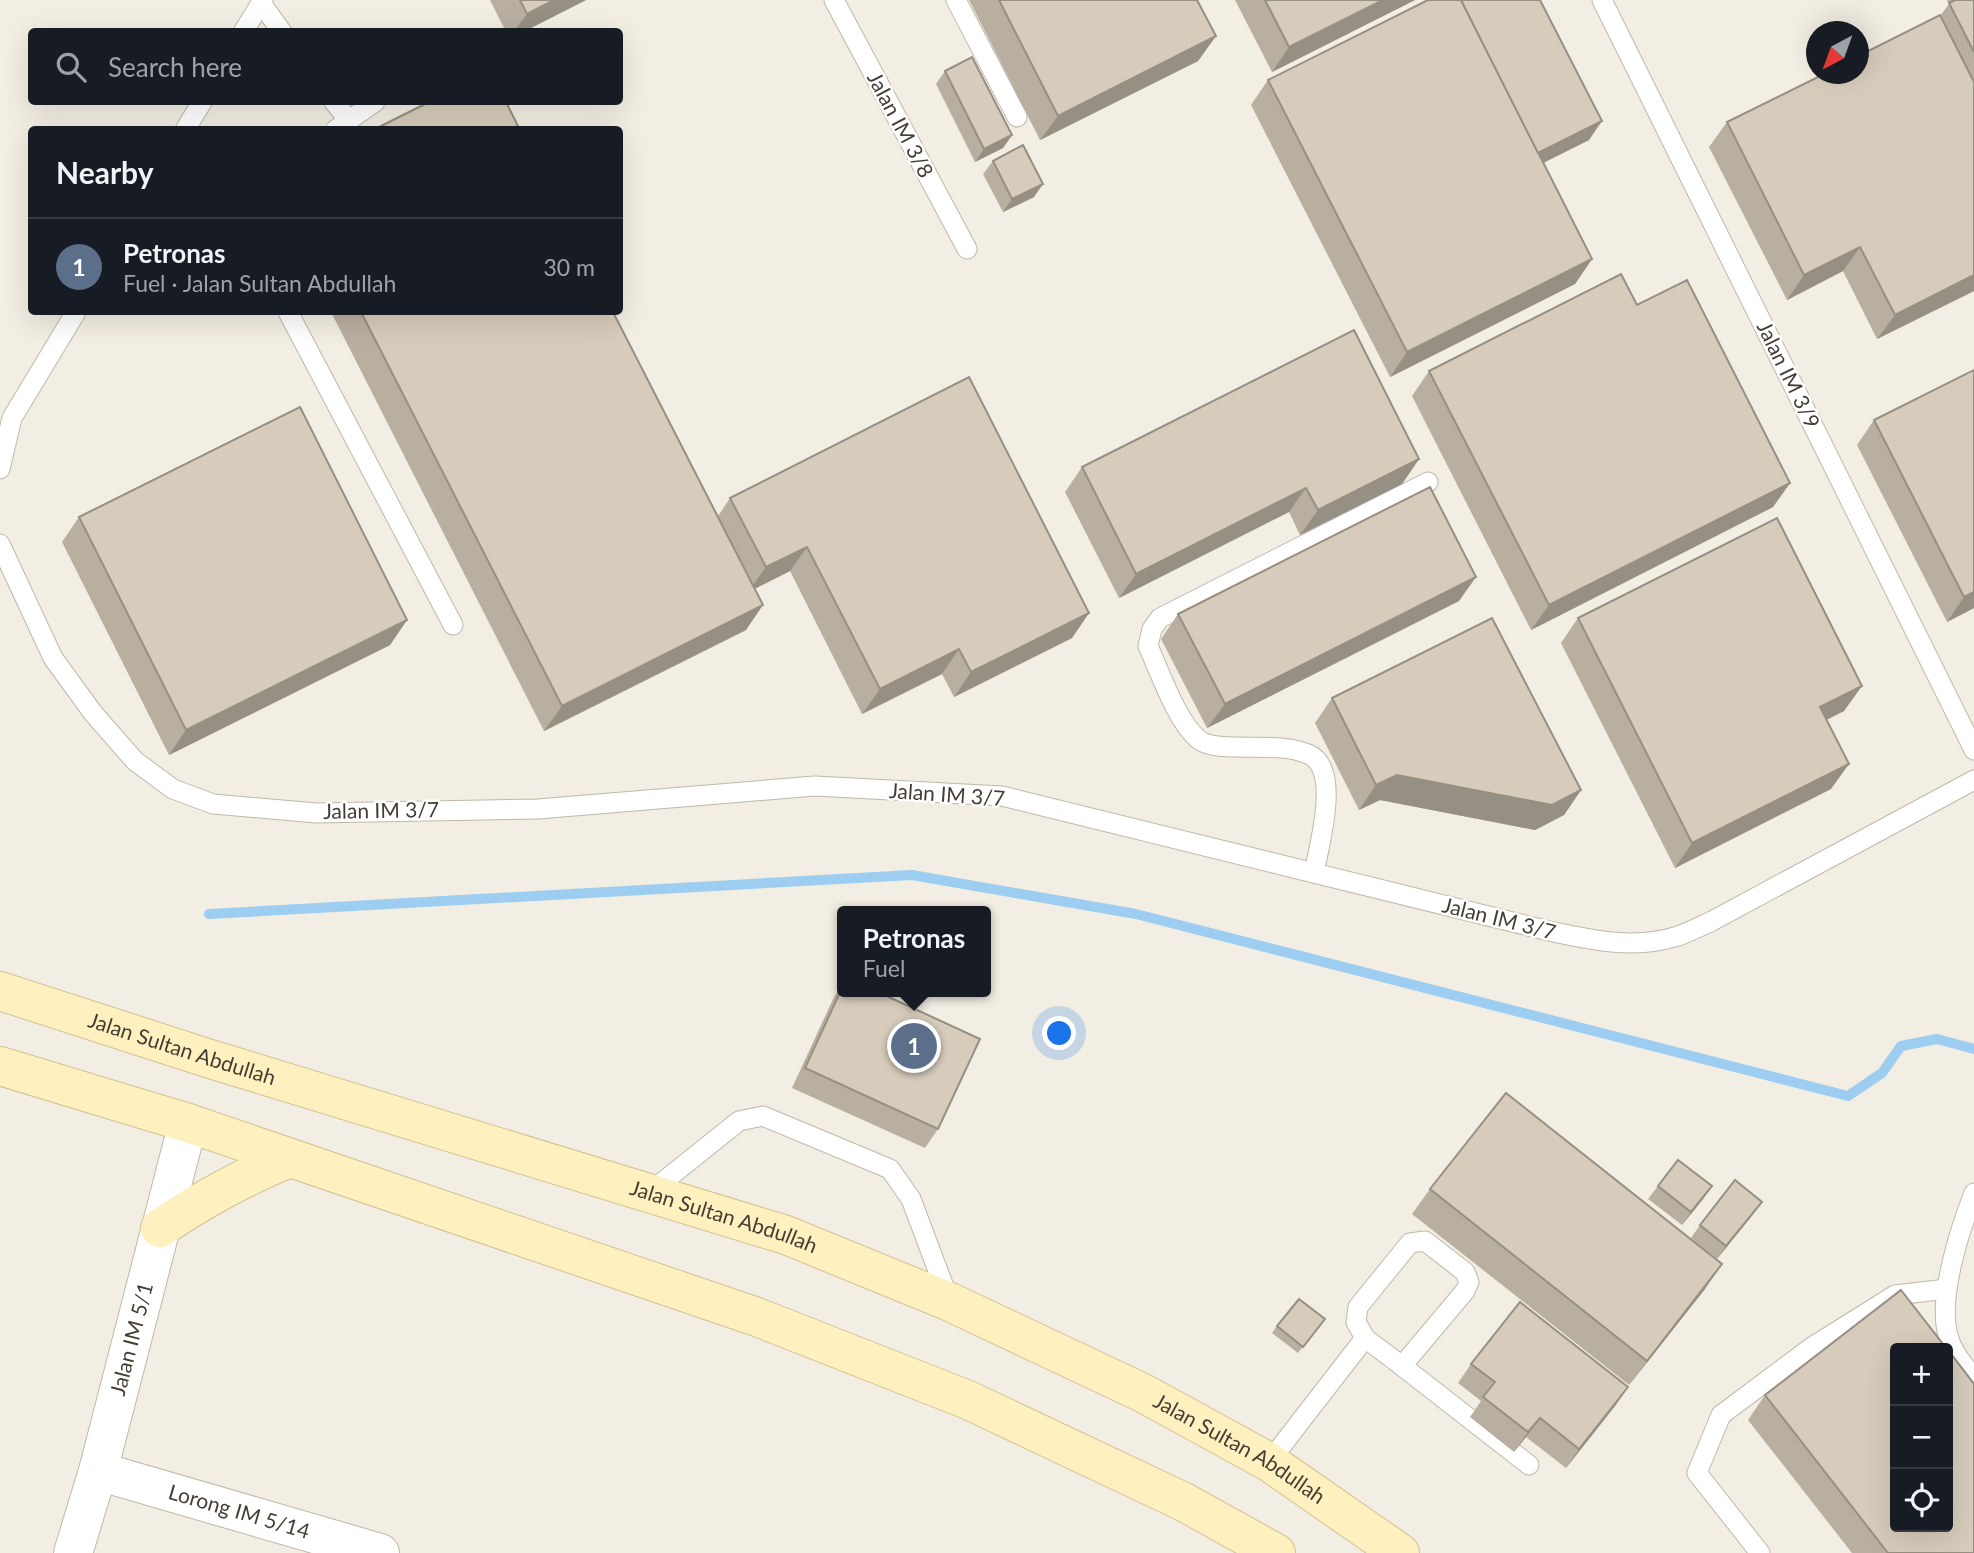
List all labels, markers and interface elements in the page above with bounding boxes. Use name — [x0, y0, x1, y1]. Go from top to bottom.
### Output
north arrow — [1806, 21, 1869, 84]
search box — [28, 28, 623, 105]
icon: search — [52, 48, 90, 86]
text: Search here — [108, 51, 242, 83]
street label: Jalan IM 3/8 — [863, 67, 940, 181]
text: Nearby — [56, 154, 154, 190]
text: Petronas — [123, 237, 225, 269]
text: 1 — [72, 253, 86, 281]
text: 30 m — [544, 253, 595, 281]
text: Fuel · Jalan Sultan Abdullah — [123, 269, 396, 297]
street label: Jalan IM 3/9 — [1753, 317, 1826, 432]
street label: Jalan IM 3/7 — [888, 777, 1006, 810]
street label: Jalan IM 3/7 — [323, 796, 439, 823]
street label: Jalan IM 3/7 — [1440, 891, 1559, 944]
popup — [837, 906, 991, 997]
text: Petronas — [863, 922, 965, 954]
text: Fuel — [863, 954, 905, 982]
street label: Jalan Sultan Abdullah — [85, 1006, 279, 1089]
your location — [1042, 1016, 1076, 1050]
pin: 1 — [891, 1020, 937, 1072]
street label: Jalan Sultan Abdullah — [627, 1174, 821, 1258]
street label: Jalan IM 5/1 — [104, 1279, 157, 1398]
map controls — [1890, 1343, 1953, 1532]
button: + — [1890, 1343, 1953, 1406]
street label: Jalan Sultan Abdullah — [1150, 1387, 1331, 1508]
button: − — [1890, 1406, 1953, 1469]
button: locate — [1890, 1469, 1953, 1532]
street label: Lorong IM 5/14 — [166, 1478, 313, 1543]

